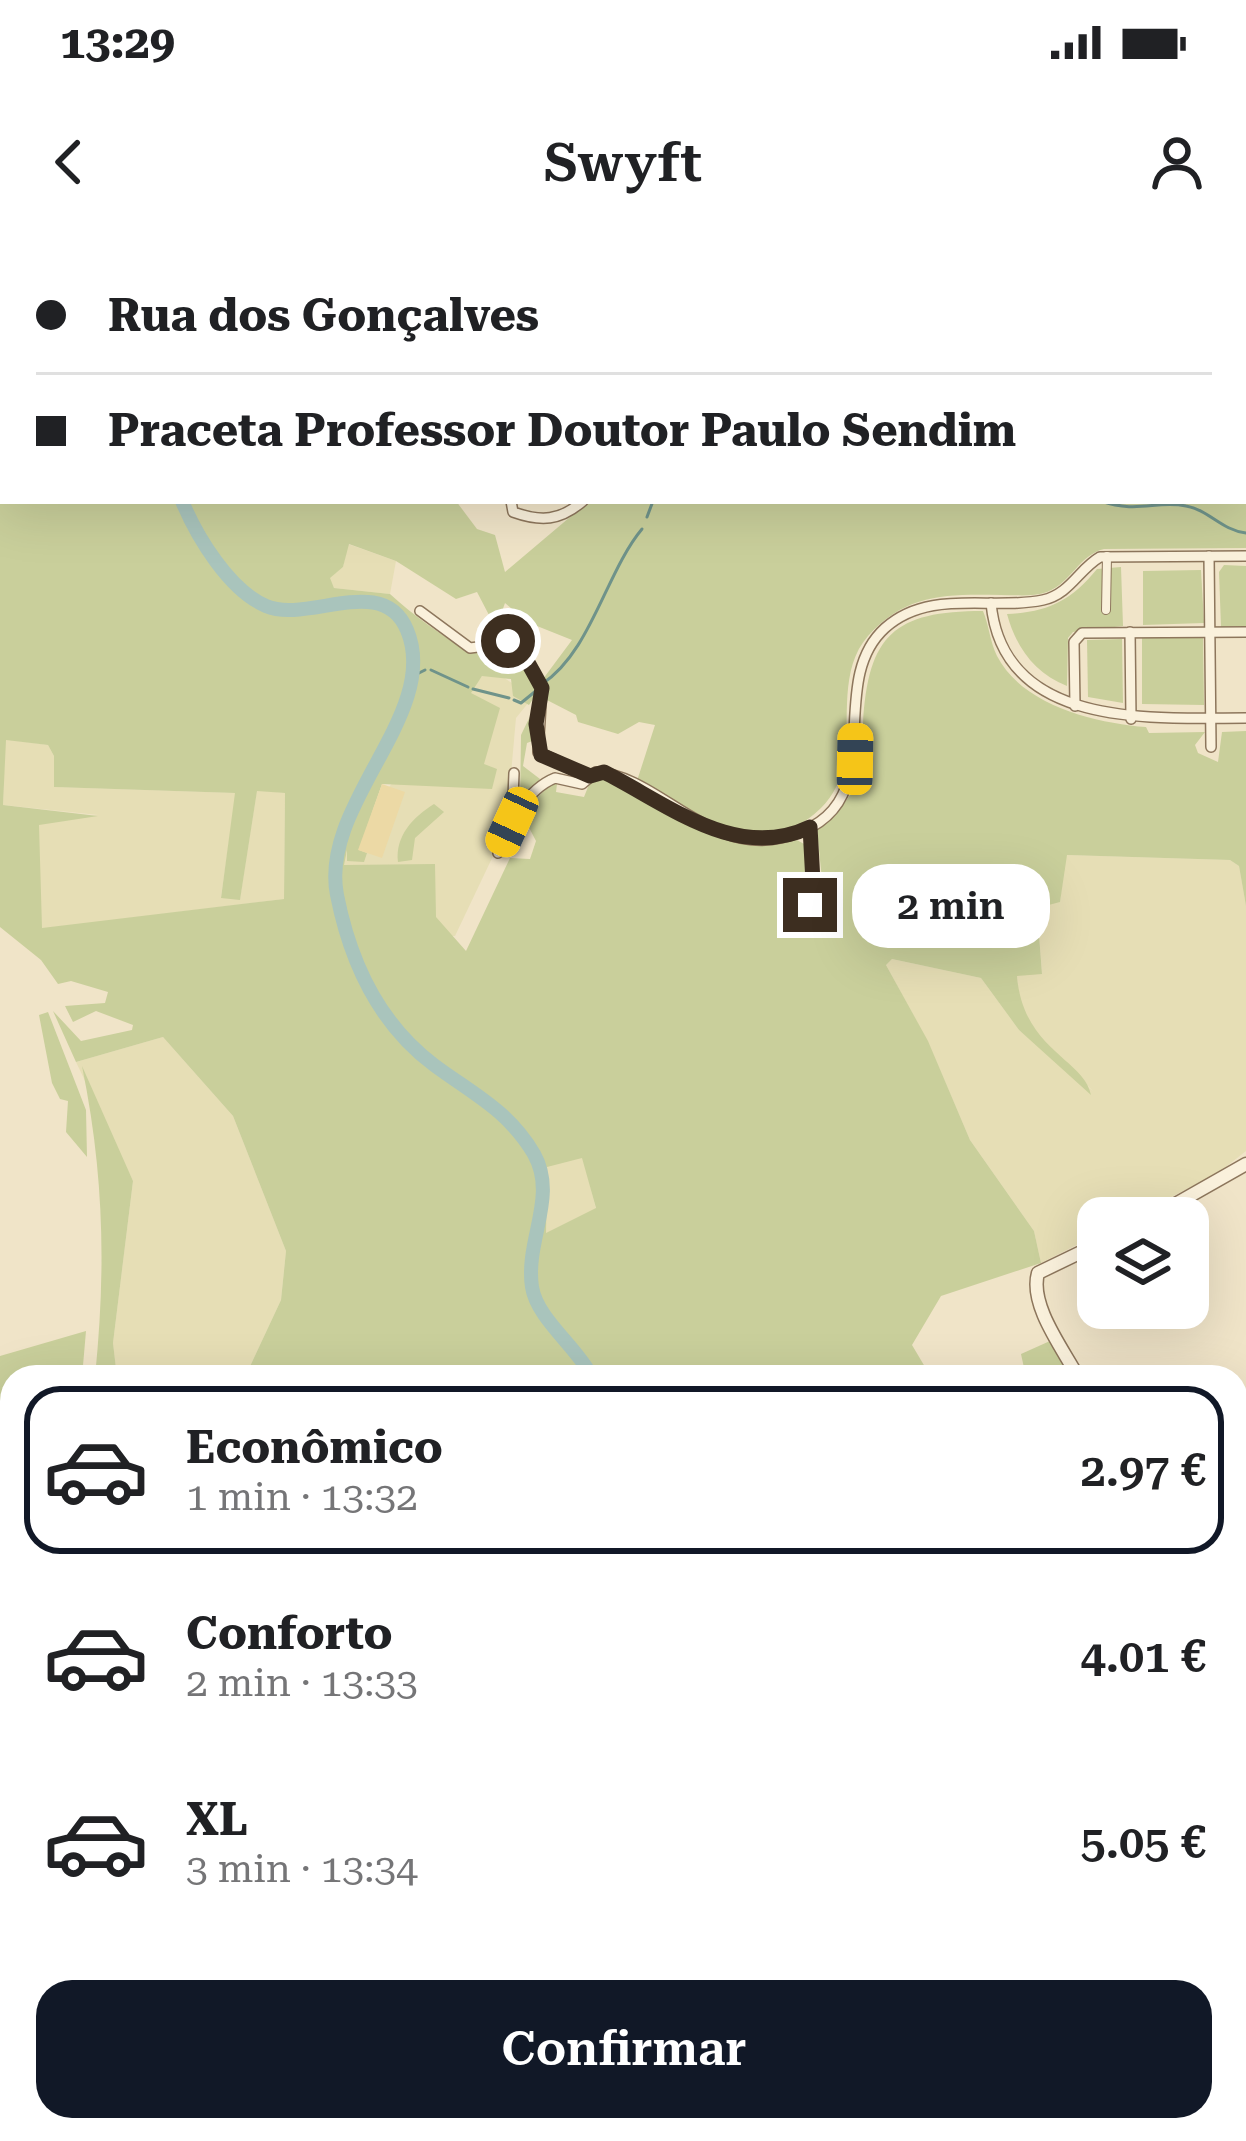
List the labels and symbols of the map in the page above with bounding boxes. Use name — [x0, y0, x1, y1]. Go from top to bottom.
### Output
route start — [481, 614, 535, 668]
car — [836, 723, 874, 795]
car — [480, 782, 544, 862]
callout: 2 min — [852, 863, 1050, 947]
route end — [783, 878, 837, 932]

